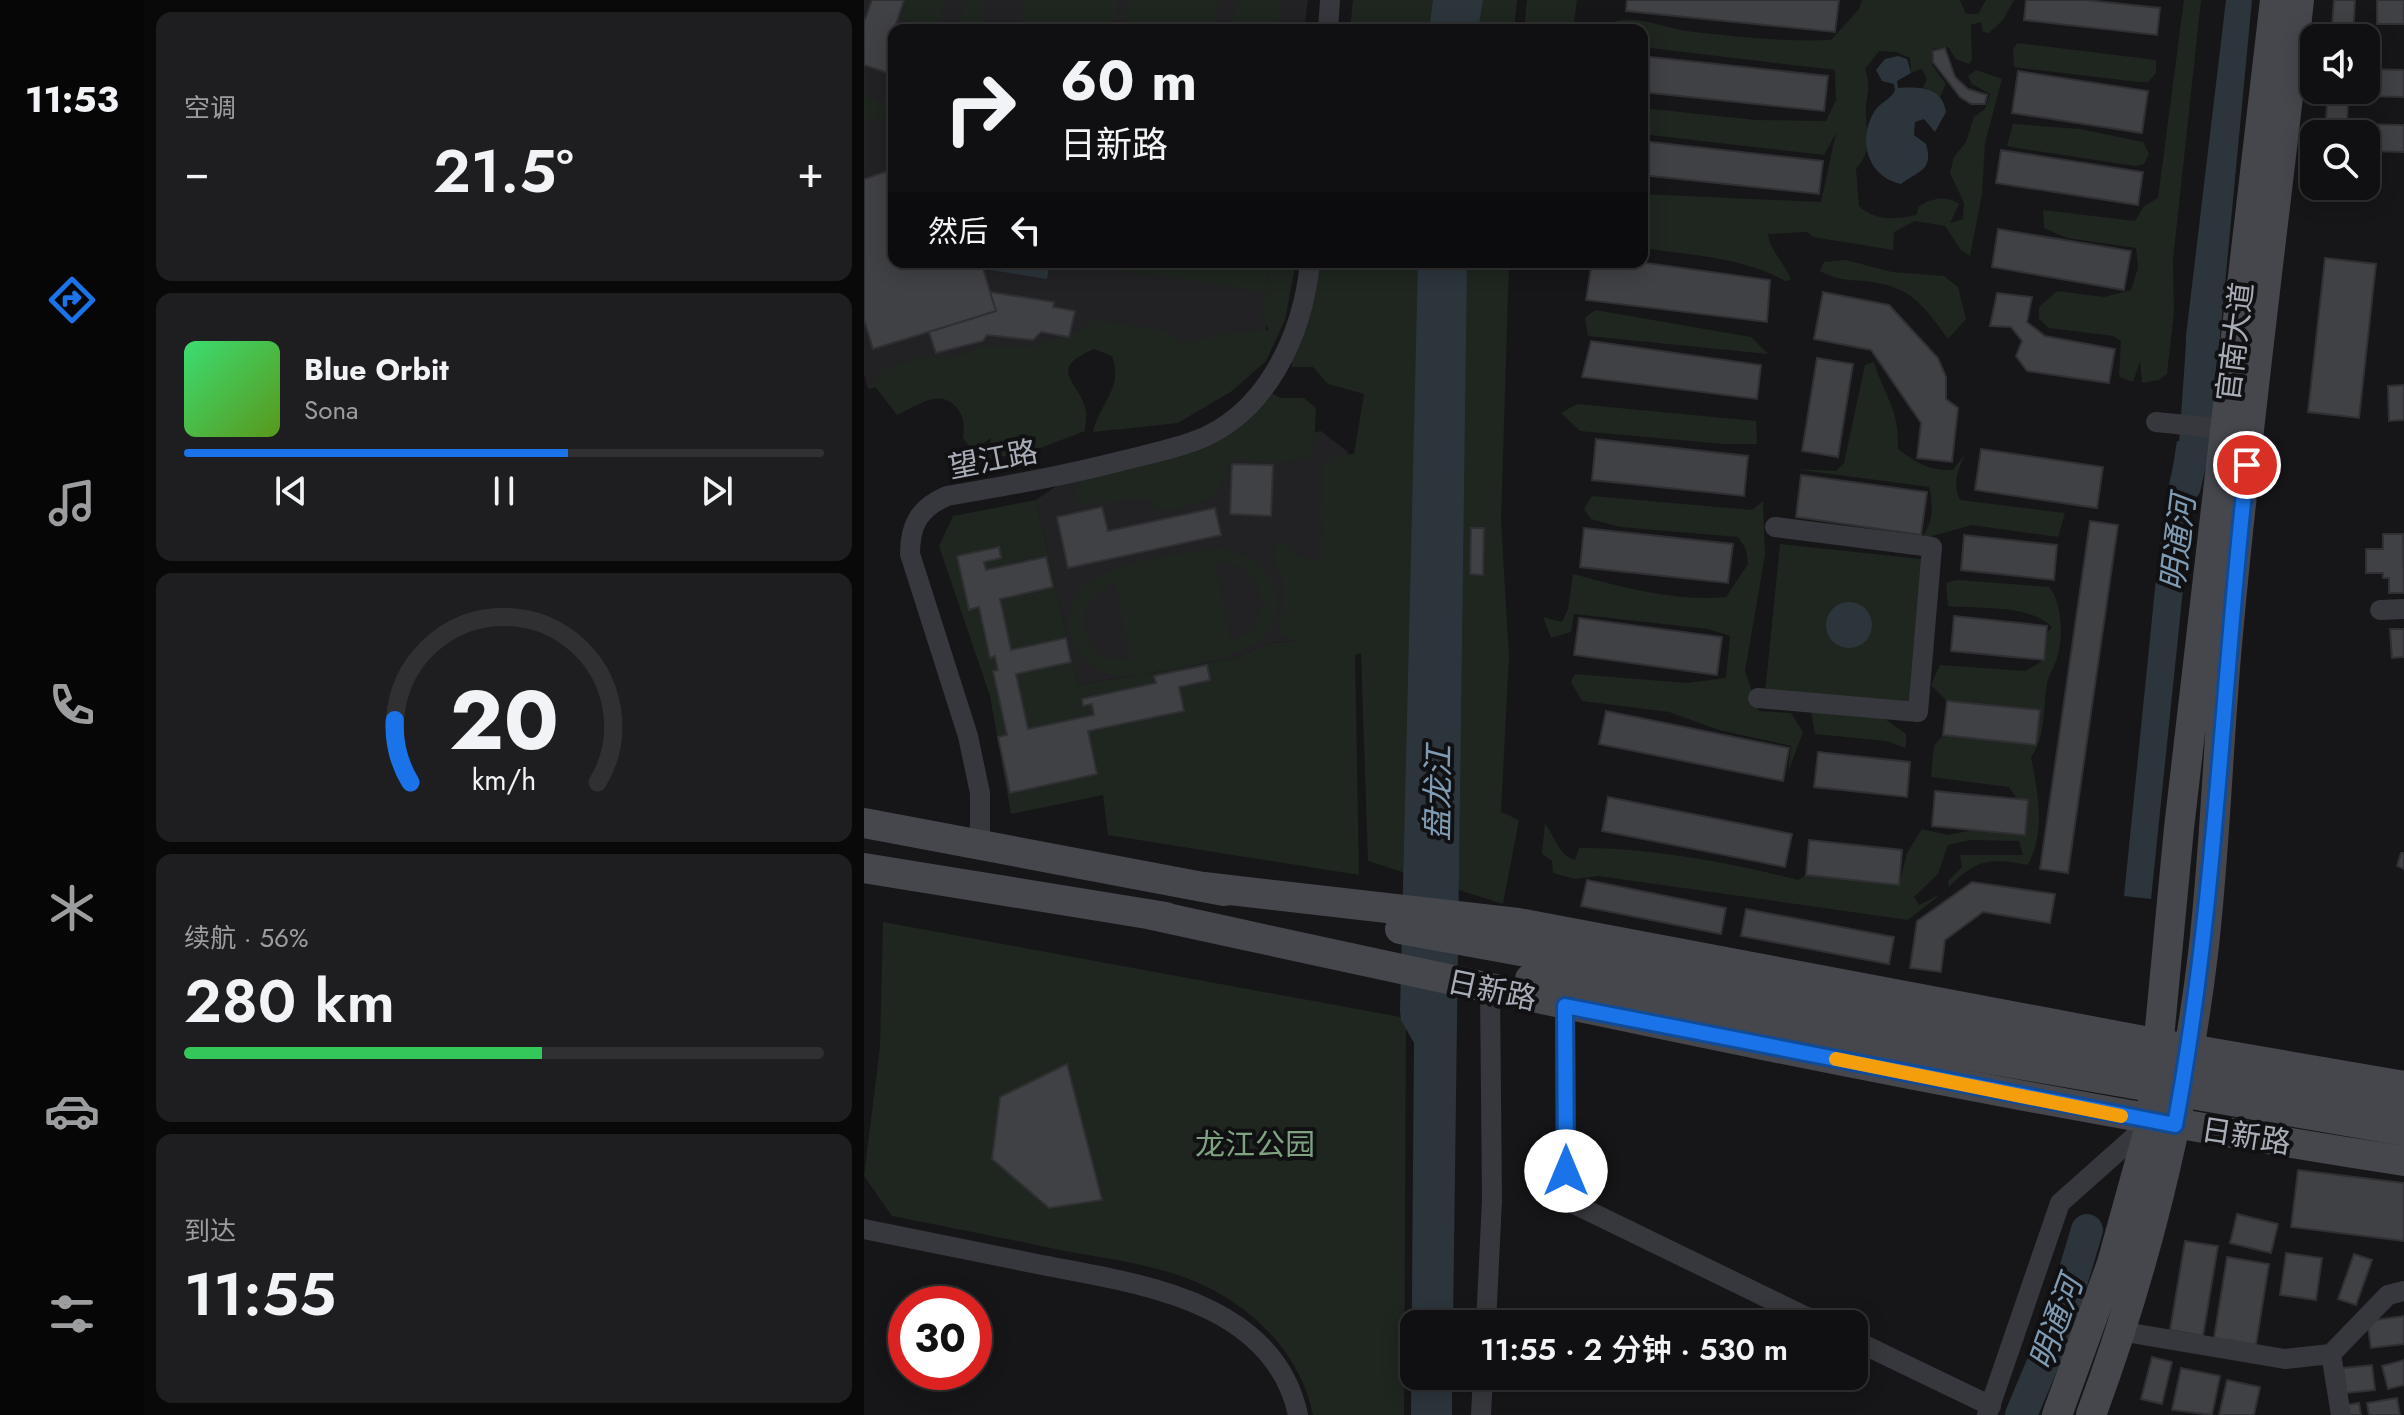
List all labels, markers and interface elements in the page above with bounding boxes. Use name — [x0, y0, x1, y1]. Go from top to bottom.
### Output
map controls — [2300, 24, 2380, 200]
button: sound — [2300, 24, 2380, 104]
text: 60 m — [1060, 40, 1197, 121]
icon: right — [928, 56, 1032, 160]
text: 11:53 — [25, 73, 119, 125]
text: 空调 — [184, 89, 236, 127]
text: 日新路 — [1060, 118, 1168, 170]
button: search — [2300, 120, 2380, 200]
text: 21.5° — [433, 128, 574, 215]
text: − — [184, 140, 210, 204]
text: + — [797, 140, 824, 204]
icon: left — [1004, 208, 1048, 252]
text: 然后 — [928, 210, 988, 253]
icon: directions — [44, 272, 100, 328]
street label: 官南大道 — [2206, 280, 2264, 404]
text: Blue Orbit — [304, 348, 449, 391]
text: Sona — [304, 391, 359, 429]
street label: 望江路 — [945, 429, 1041, 489]
pin — [2213, 431, 2281, 499]
icon: arrive — [2225, 443, 2269, 487]
icon: previous — [269, 469, 313, 513]
icon: pause — [482, 469, 526, 513]
icon: next — [695, 469, 739, 513]
icon: music — [44, 475, 100, 531]
water label: 明通河 — [2149, 487, 2207, 593]
text: 20 — [449, 660, 559, 780]
icon: phone — [44, 677, 100, 733]
water label: 盘龙江 — [1414, 742, 1462, 841]
text: km/h — [472, 760, 536, 802]
icon: climate — [44, 880, 100, 936]
text: 续航 · 56% — [184, 919, 309, 957]
text: 280 km — [184, 958, 395, 1045]
street label: 日新路 — [1444, 960, 1540, 1020]
icon: car — [44, 1083, 100, 1139]
street label: 日新路 — [2198, 1108, 2294, 1164]
park label: 龙江公园 — [1195, 1123, 1315, 1166]
position arrow — [1524, 1129, 1608, 1213]
text: 到达 — [184, 1212, 236, 1250]
text: 11:55 — [184, 1251, 336, 1338]
water label: 明通河 — [2018, 1264, 2096, 1376]
icon: filters — [44, 1286, 100, 1342]
speed limit sign: 30 — [888, 1286, 992, 1390]
text: 11:55 · 2 分钟 · 530 m — [1480, 1328, 1788, 1371]

